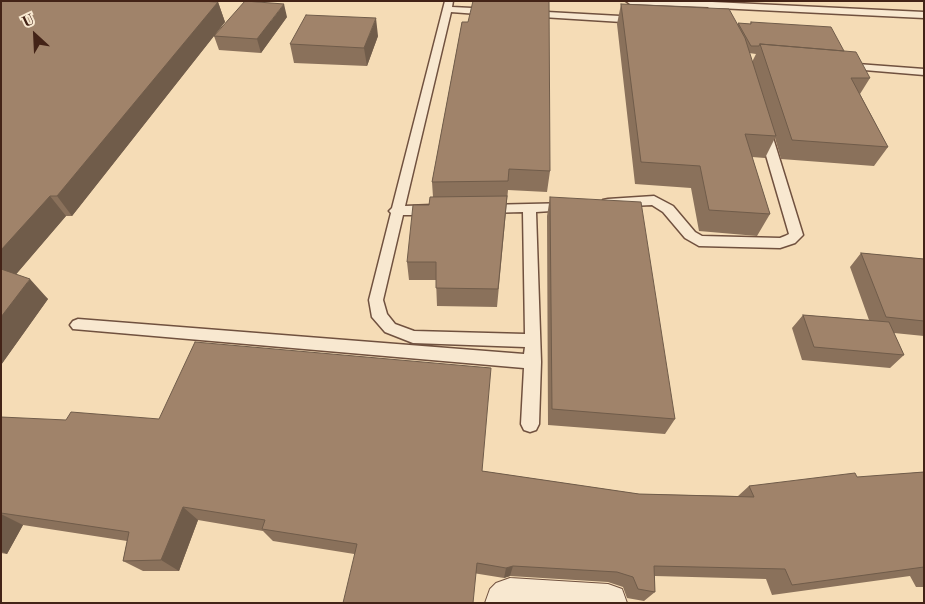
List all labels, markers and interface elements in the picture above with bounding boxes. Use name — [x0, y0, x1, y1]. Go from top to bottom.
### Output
north arrow — [10, 10, 60, 60]
text: U — [20, 11, 37, 32]

